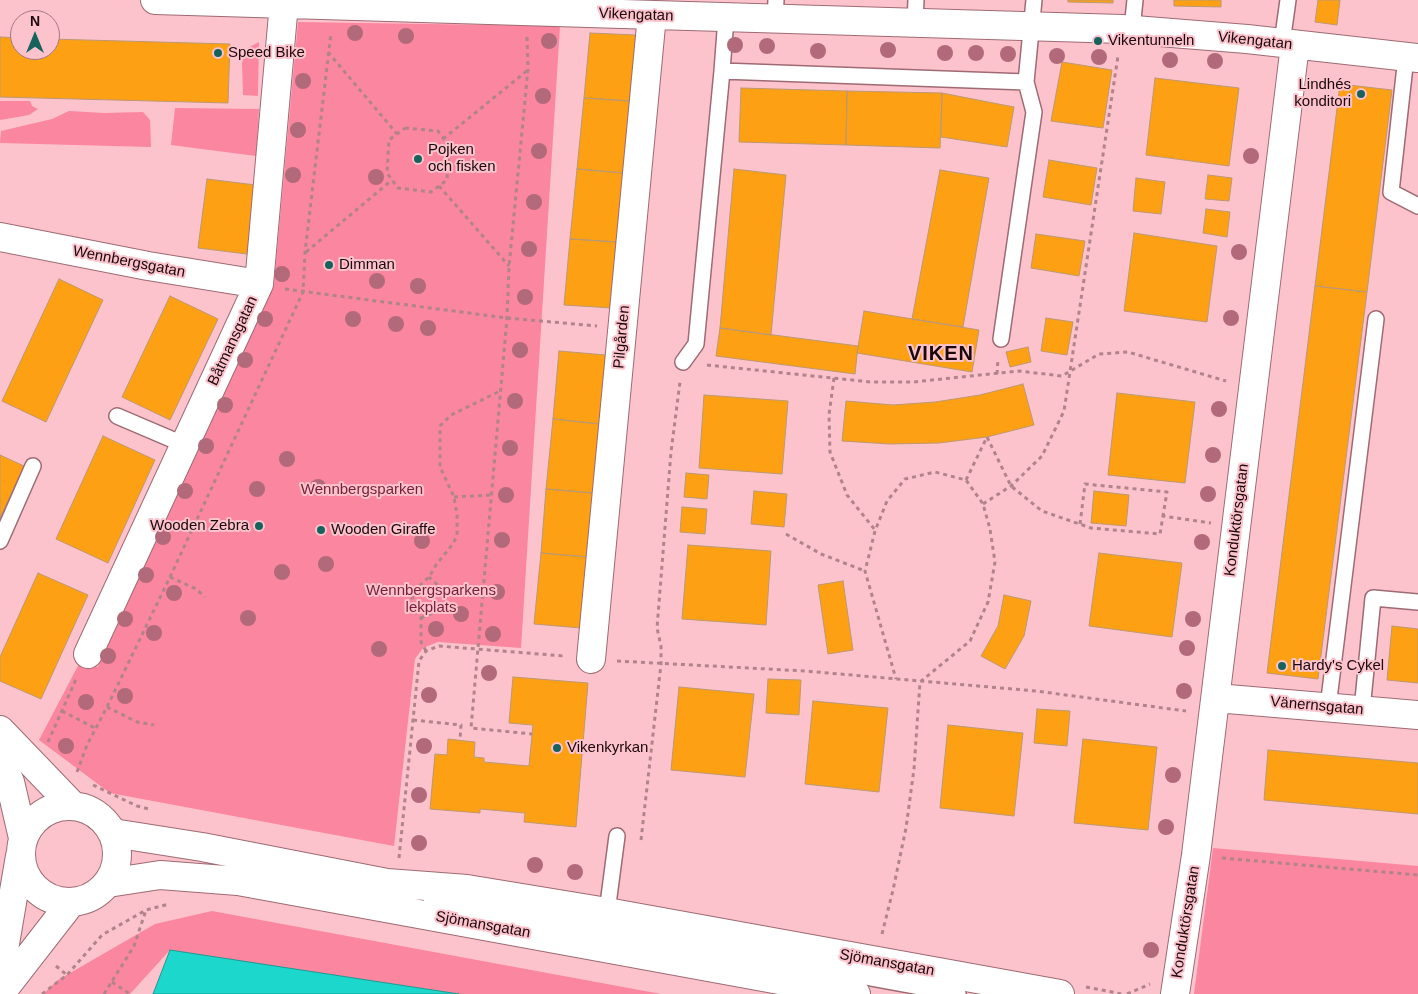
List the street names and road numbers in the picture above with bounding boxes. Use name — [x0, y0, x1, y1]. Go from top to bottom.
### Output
street label: Vikengatan — [598, 5, 674, 25]
street label: Vikengatan — [1217, 28, 1293, 54]
street label: Wennbergsgatan — [71, 242, 187, 282]
street label: Båtmansgatan — [204, 293, 262, 389]
street label: Pilgården — [610, 305, 634, 369]
street label: Konduktörsgatan — [1221, 463, 1253, 577]
street label: Vänernsgatan — [1270, 693, 1364, 719]
street label: Konduktörsgatan — [1168, 865, 1204, 979]
street label: Sjömansgatan — [434, 908, 532, 942]
street label: Sjömansgatan — [838, 946, 936, 980]

